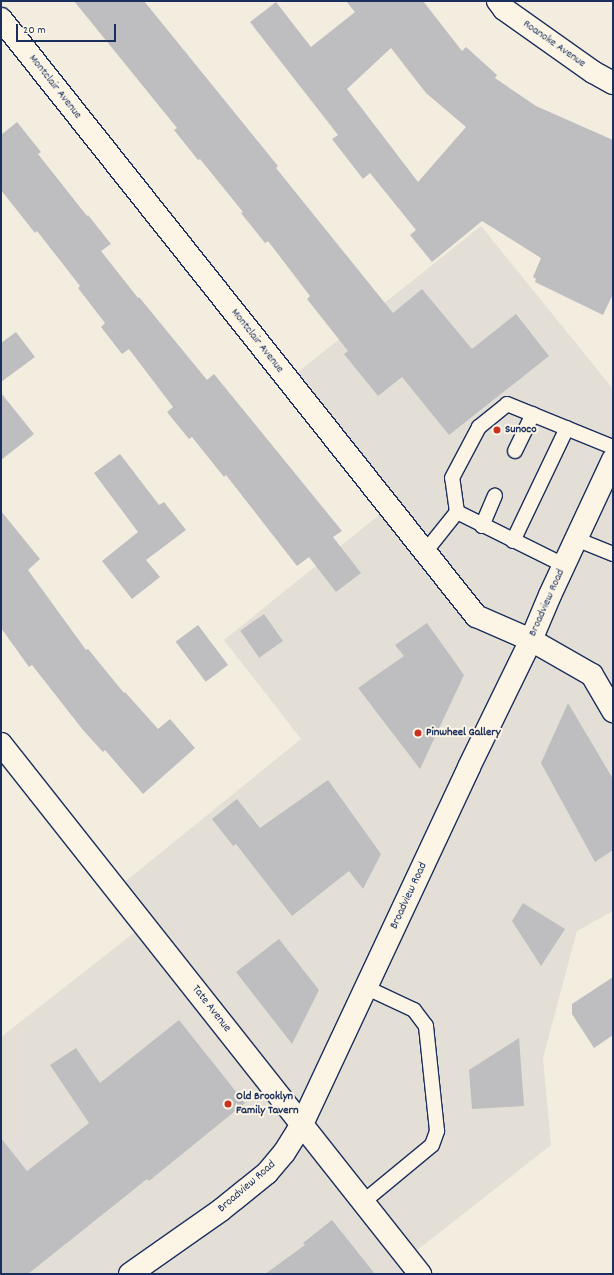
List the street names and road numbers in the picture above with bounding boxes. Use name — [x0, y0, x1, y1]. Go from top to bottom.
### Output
street label: Roanoke Avenue — [520, 17, 588, 71]
street label: Montclair Avenue — [25, 52, 85, 122]
street label: Montclair Avenue — [227, 306, 287, 376]
street label: Broadview Road — [526, 567, 568, 639]
street label: Broadview Road — [387, 860, 431, 932]
street label: Tate Avenue — [188, 983, 234, 1035]
street label: Broadview Road — [215, 1158, 279, 1216]

